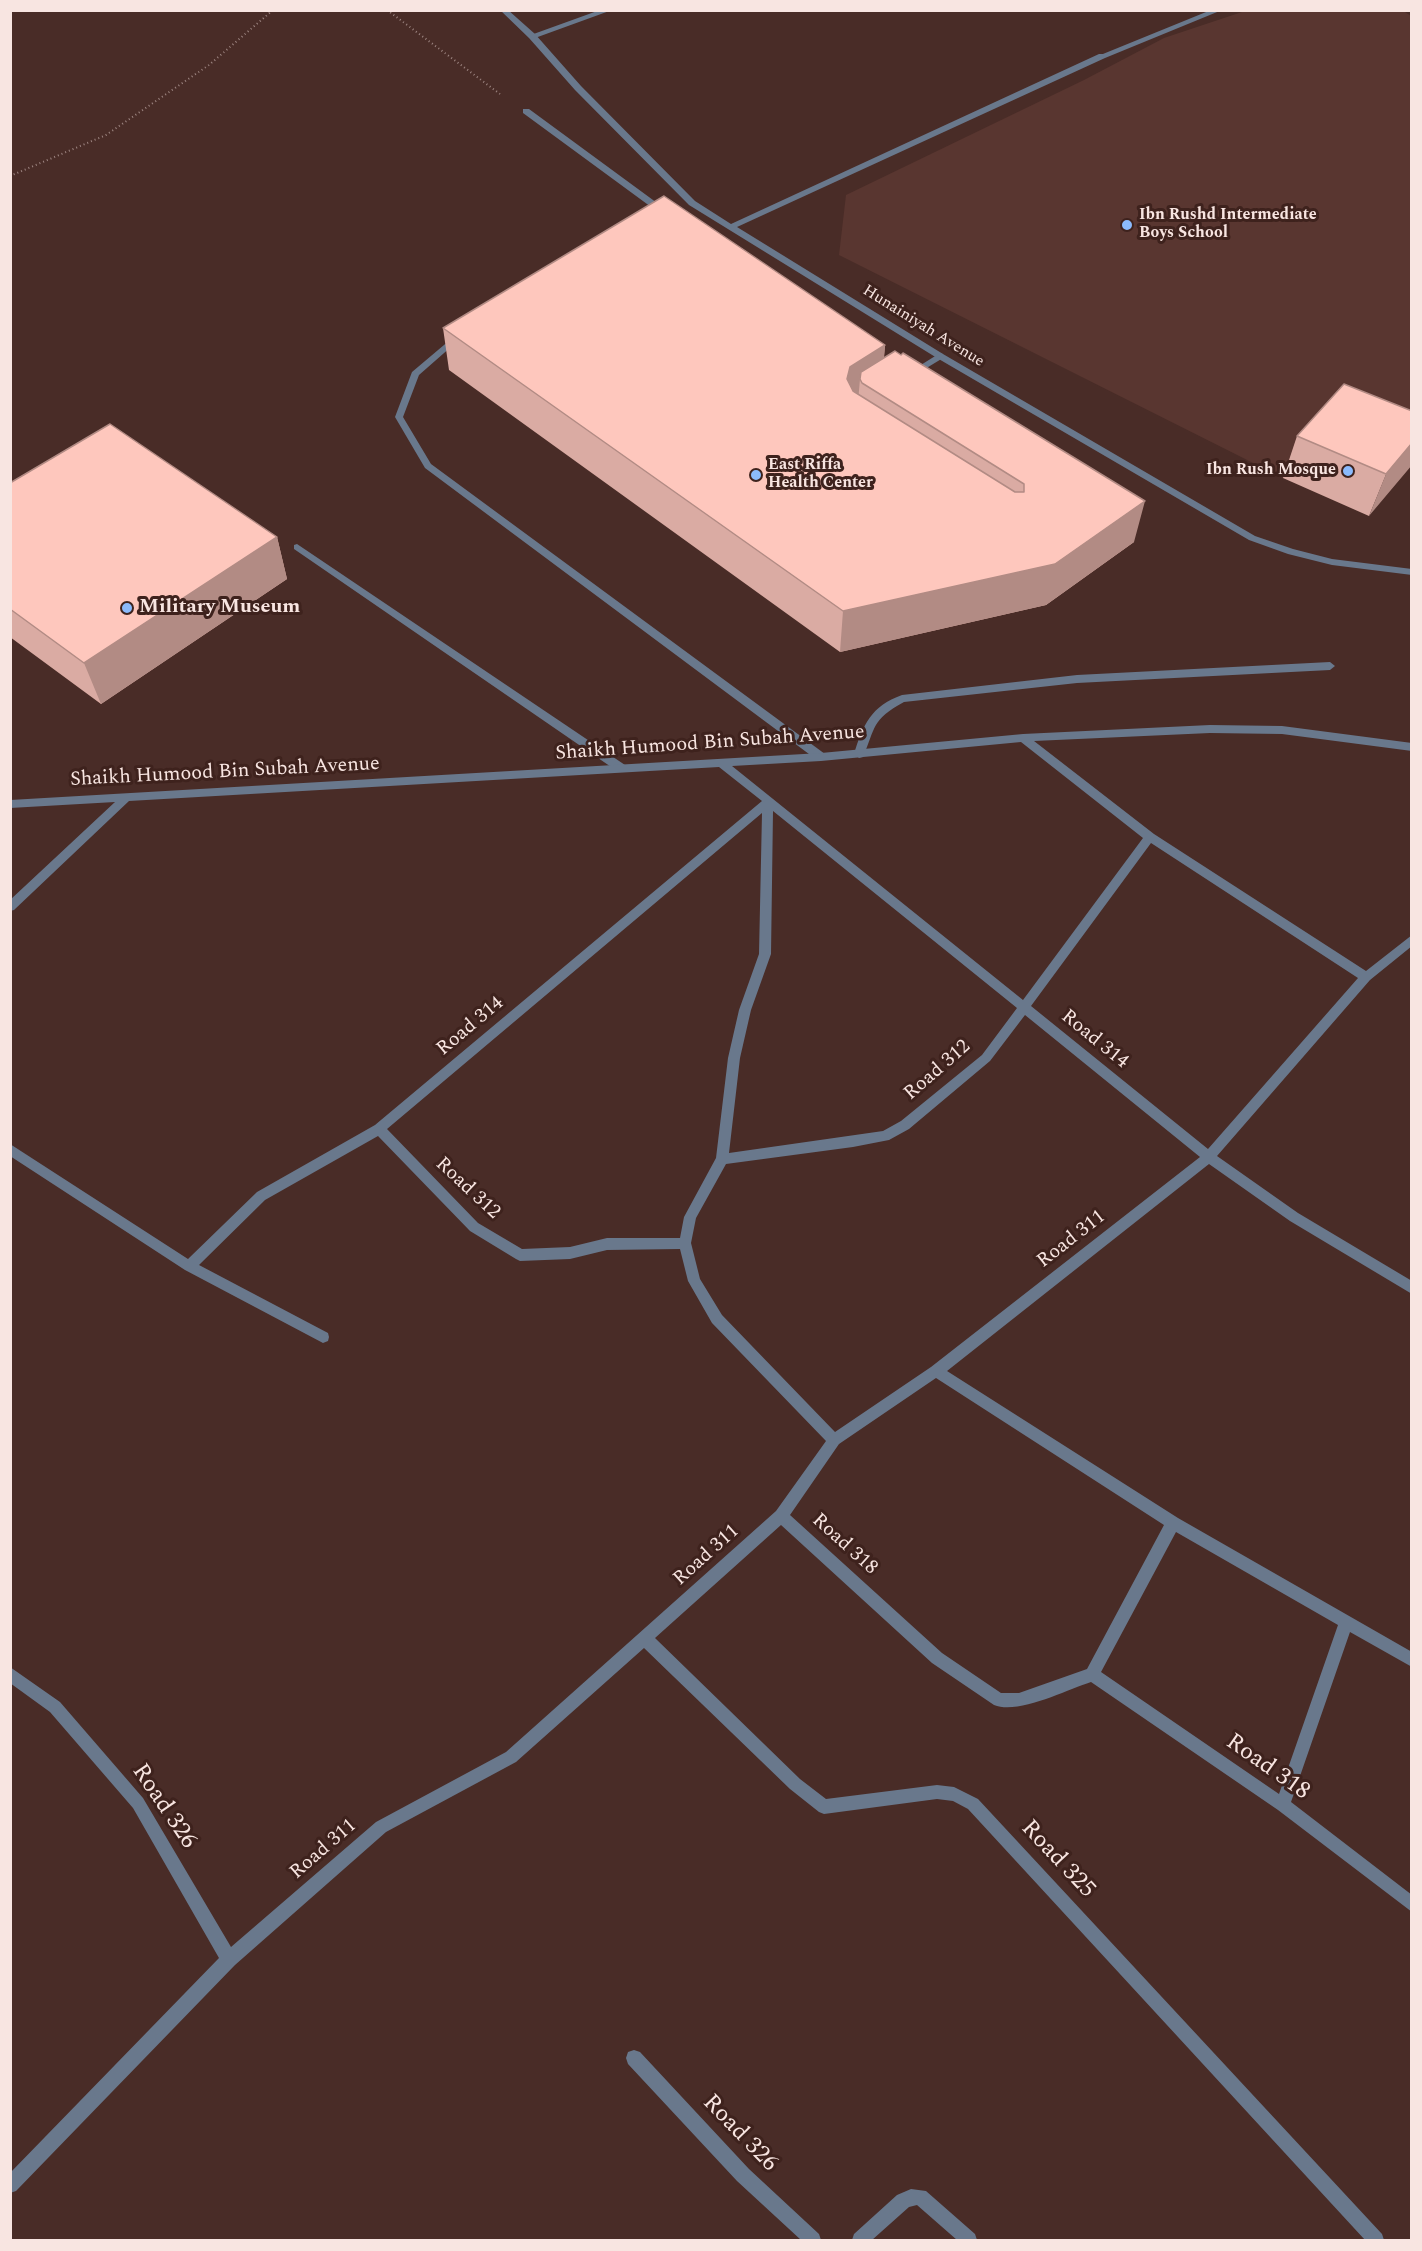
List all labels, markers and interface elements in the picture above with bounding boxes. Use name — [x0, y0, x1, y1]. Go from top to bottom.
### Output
place label: Ibn Rushd Intermediate Boys School — [1139, 206, 1317, 244]
marker: Ibn Rushd Intermediate Boys School — [1120, 218, 1134, 232]
street label: Hunainiyah Avenue — [859, 282, 987, 372]
place label: East Riffa Health Center — [768, 456, 873, 494]
place label: Ibn Rush Mosque — [1206, 461, 1336, 481]
marker: Ibn Rush Mosque — [1341, 464, 1355, 478]
marker: East Riffa Health Center — [749, 468, 763, 482]
place label: Military Museum — [139, 596, 300, 620]
marker: Military Museum — [120, 601, 134, 615]
street label: Shaikh Humood Bin Subah Avenue — [555, 721, 865, 767]
street label: Shaikh Humood Bin Subah Avenue — [70, 753, 380, 793]
street label: Road 314 — [433, 992, 509, 1062]
street label: Road 314 — [1055, 1005, 1133, 1075]
street label: Road 312 — [900, 1036, 976, 1106]
street label: Road 312 — [430, 1153, 504, 1225]
street label: Road 311 — [1033, 1206, 1111, 1274]
street label: Road 318 — [806, 1509, 882, 1581]
street label: Road 311 — [669, 1520, 745, 1592]
street label: Road 318 — [1219, 1729, 1315, 1807]
street label: Road 326 — [124, 1759, 202, 1855]
street label: Road 311 — [286, 1815, 362, 1885]
street label: Road 325 — [1014, 1815, 1100, 1905]
street label: Road 326 — [695, 2089, 783, 2179]

